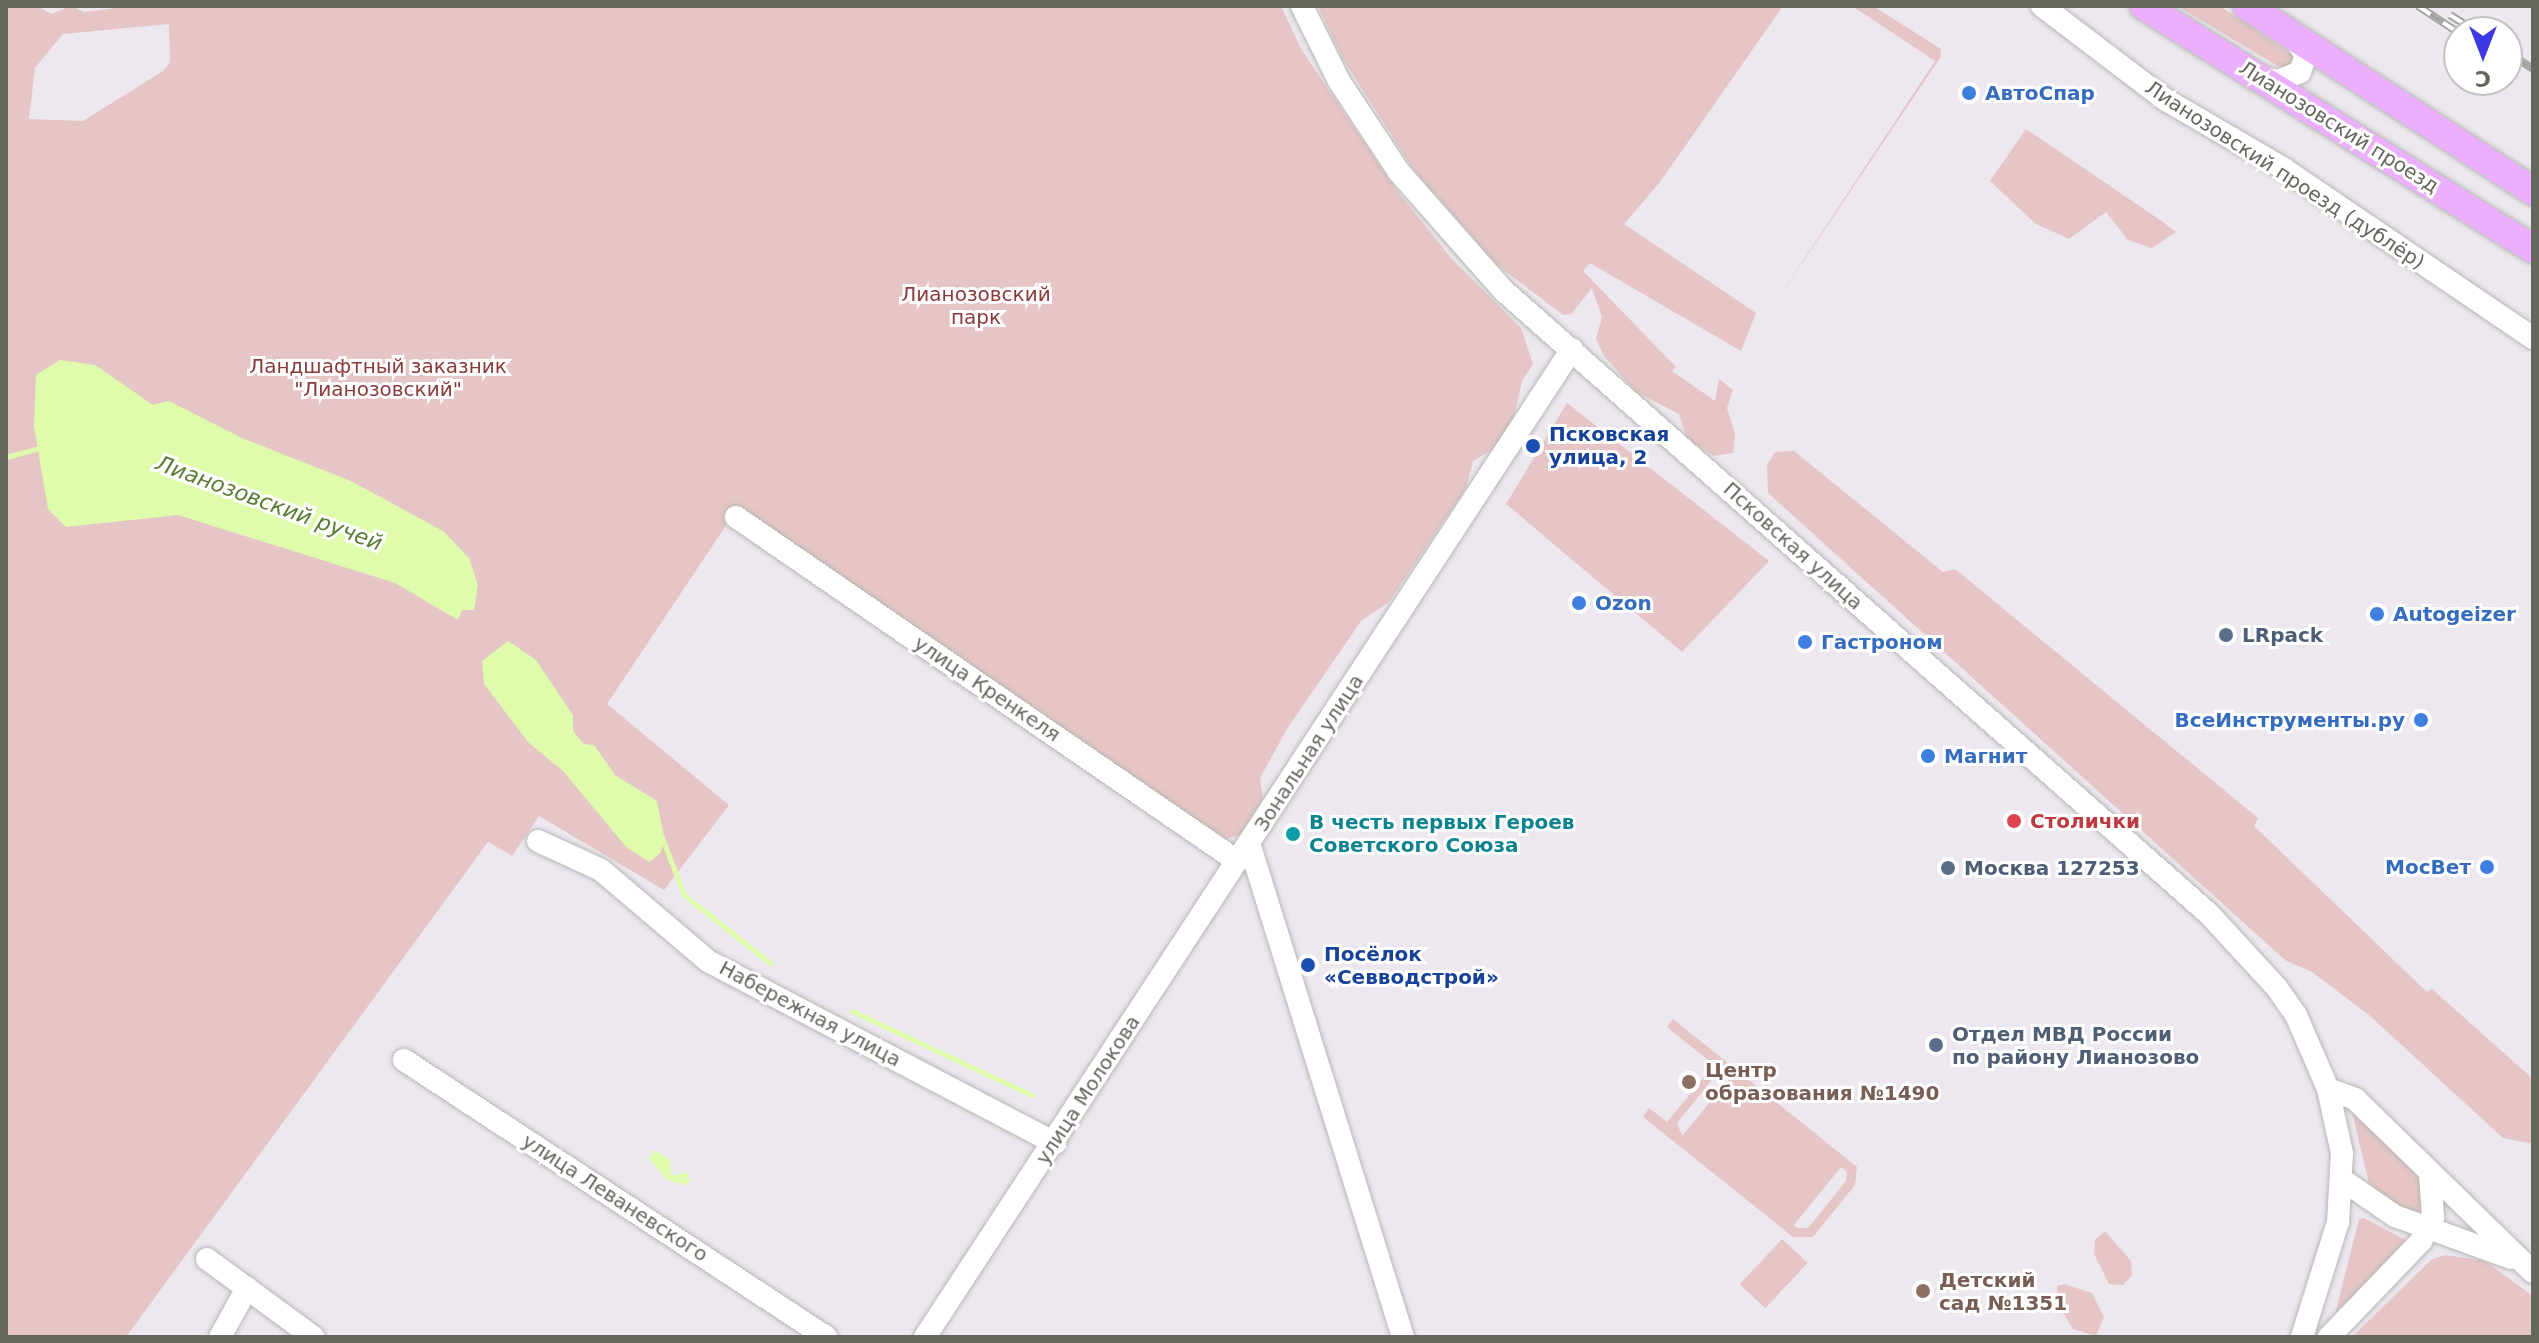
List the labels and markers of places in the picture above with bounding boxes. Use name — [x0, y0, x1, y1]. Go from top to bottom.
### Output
place label: АвтоСпар — [1985, 81, 2095, 105]
marker: АвтоСпар — [1960, 84, 1978, 102]
place label: Псковская улица, 2 — [1549, 422, 1669, 469]
marker: Псковская улица, 2 — [1524, 437, 1542, 455]
place label: Ozon — [1595, 591, 1652, 615]
marker: Ozon — [1570, 594, 1588, 612]
place label: Autogeizer — [2393, 602, 2516, 626]
marker: Autogeizer — [2368, 605, 2386, 623]
place label: LRpack — [2242, 623, 2323, 647]
marker: LRpack — [2217, 626, 2235, 644]
place label: Гастроном — [1821, 630, 1943, 654]
marker: Гастроном — [1796, 633, 1814, 651]
place label: ВсеИнструменты.ру — [2175, 708, 2405, 732]
marker: ВсеИнструменты.ру — [2412, 711, 2430, 729]
place label: Магнит — [1944, 744, 2027, 768]
marker: Магнит — [1919, 747, 1937, 765]
place label: Столички — [2030, 809, 2140, 833]
place label: В честь первых Героев Советского Союза — [1309, 810, 1574, 857]
marker: Столички — [2005, 812, 2023, 830]
marker: В честь первых Героев Советского Союза — [1284, 825, 1302, 843]
place label: МосВет — [2385, 855, 2471, 879]
place label: Москва 127253 — [1964, 856, 2140, 880]
marker: МосВет — [2478, 858, 2496, 876]
marker: Москва 127253 — [1939, 859, 1957, 877]
place label: Посёлок «Севводстрой» — [1324, 942, 1499, 989]
marker: Посёлок «Севводстрой» — [1299, 956, 1317, 974]
place label: Отдел МВД России по району Лианозово — [1952, 1022, 2199, 1069]
marker: Отдел МВД России по району Лианозово — [1927, 1036, 1945, 1054]
place label: Центр образования №1490 — [1705, 1058, 1939, 1105]
marker: Центр образования №1490 — [1680, 1073, 1698, 1091]
place label: Детский сад №1351 — [1939, 1268, 2067, 1315]
marker: Детский сад №1351 — [1914, 1282, 1932, 1300]

